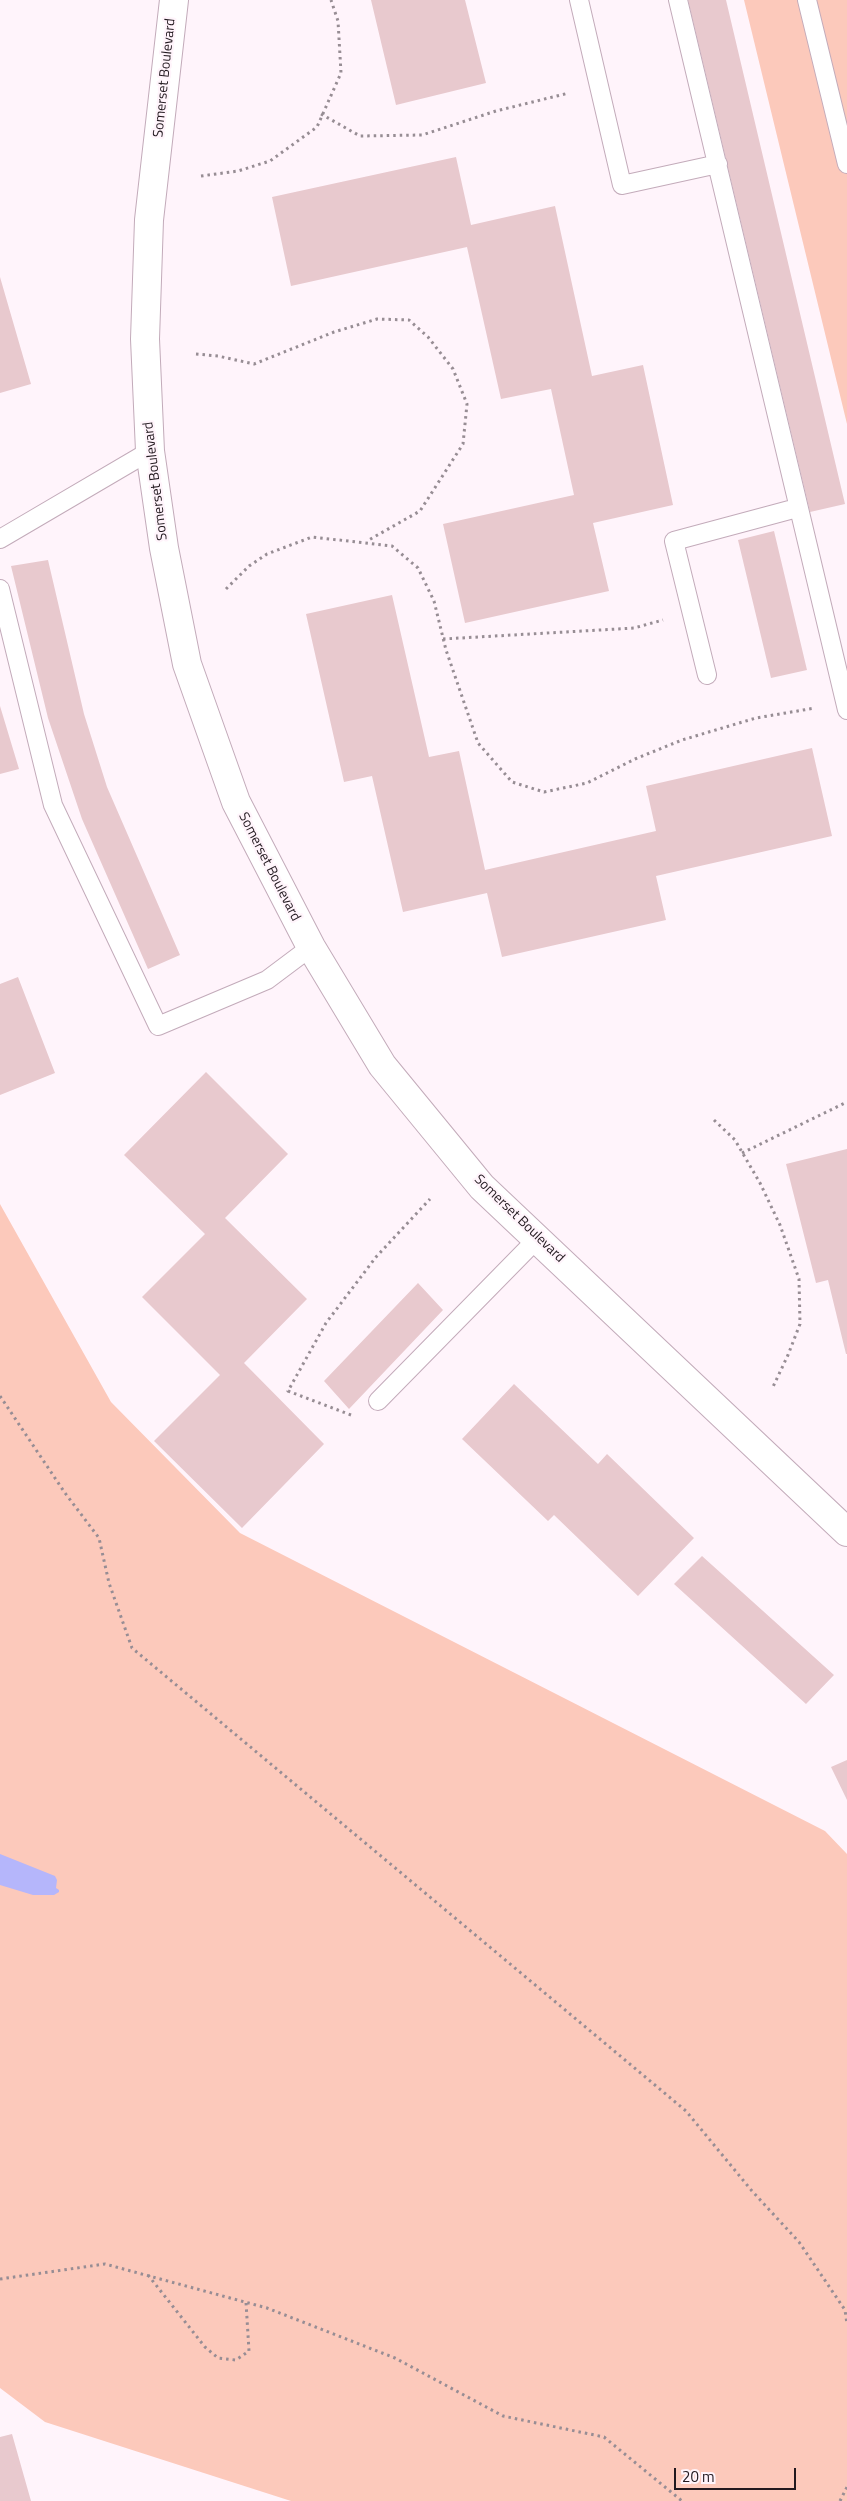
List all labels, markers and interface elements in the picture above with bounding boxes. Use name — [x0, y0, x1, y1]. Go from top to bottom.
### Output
street label: Somerset Boulevard — [150, 18, 180, 138]
street label: Somerset Boulevard — [140, 421, 172, 541]
street label: Somerset Boulevard — [234, 810, 304, 924]
street label: Somerset Boulevard — [470, 1171, 568, 1267]
scale bar — [677, 2458, 800, 2490]
text: 20 m — [682, 2465, 715, 2488]

